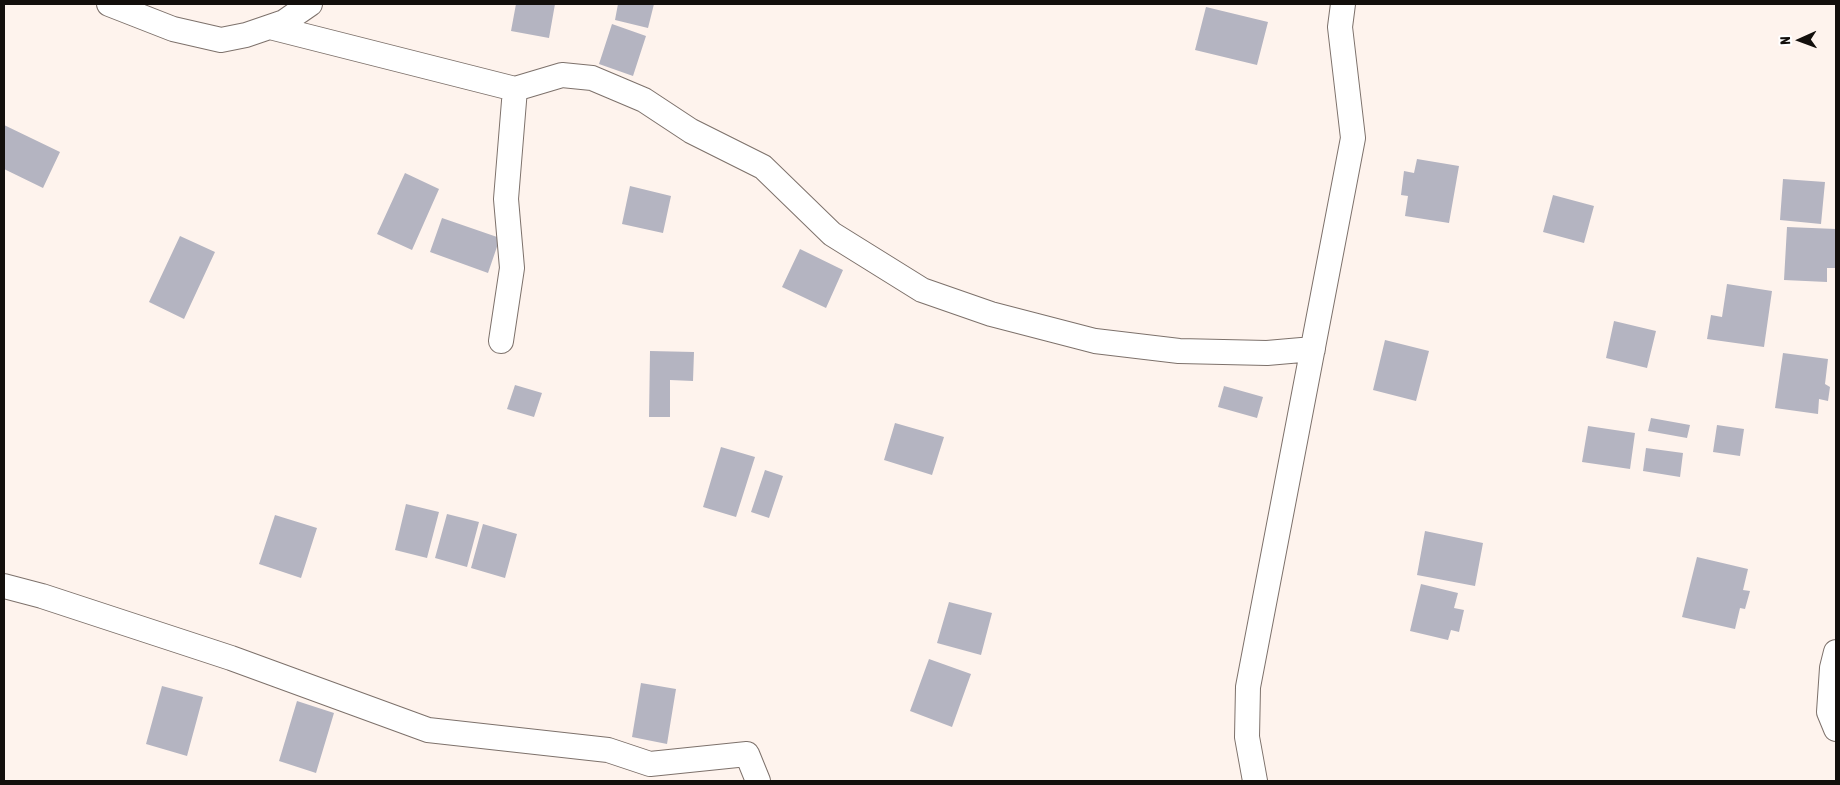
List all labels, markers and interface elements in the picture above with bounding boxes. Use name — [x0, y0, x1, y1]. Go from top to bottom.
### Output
north arrow — [1775, 15, 1825, 65]
text: N — [1777, 36, 1793, 45]

